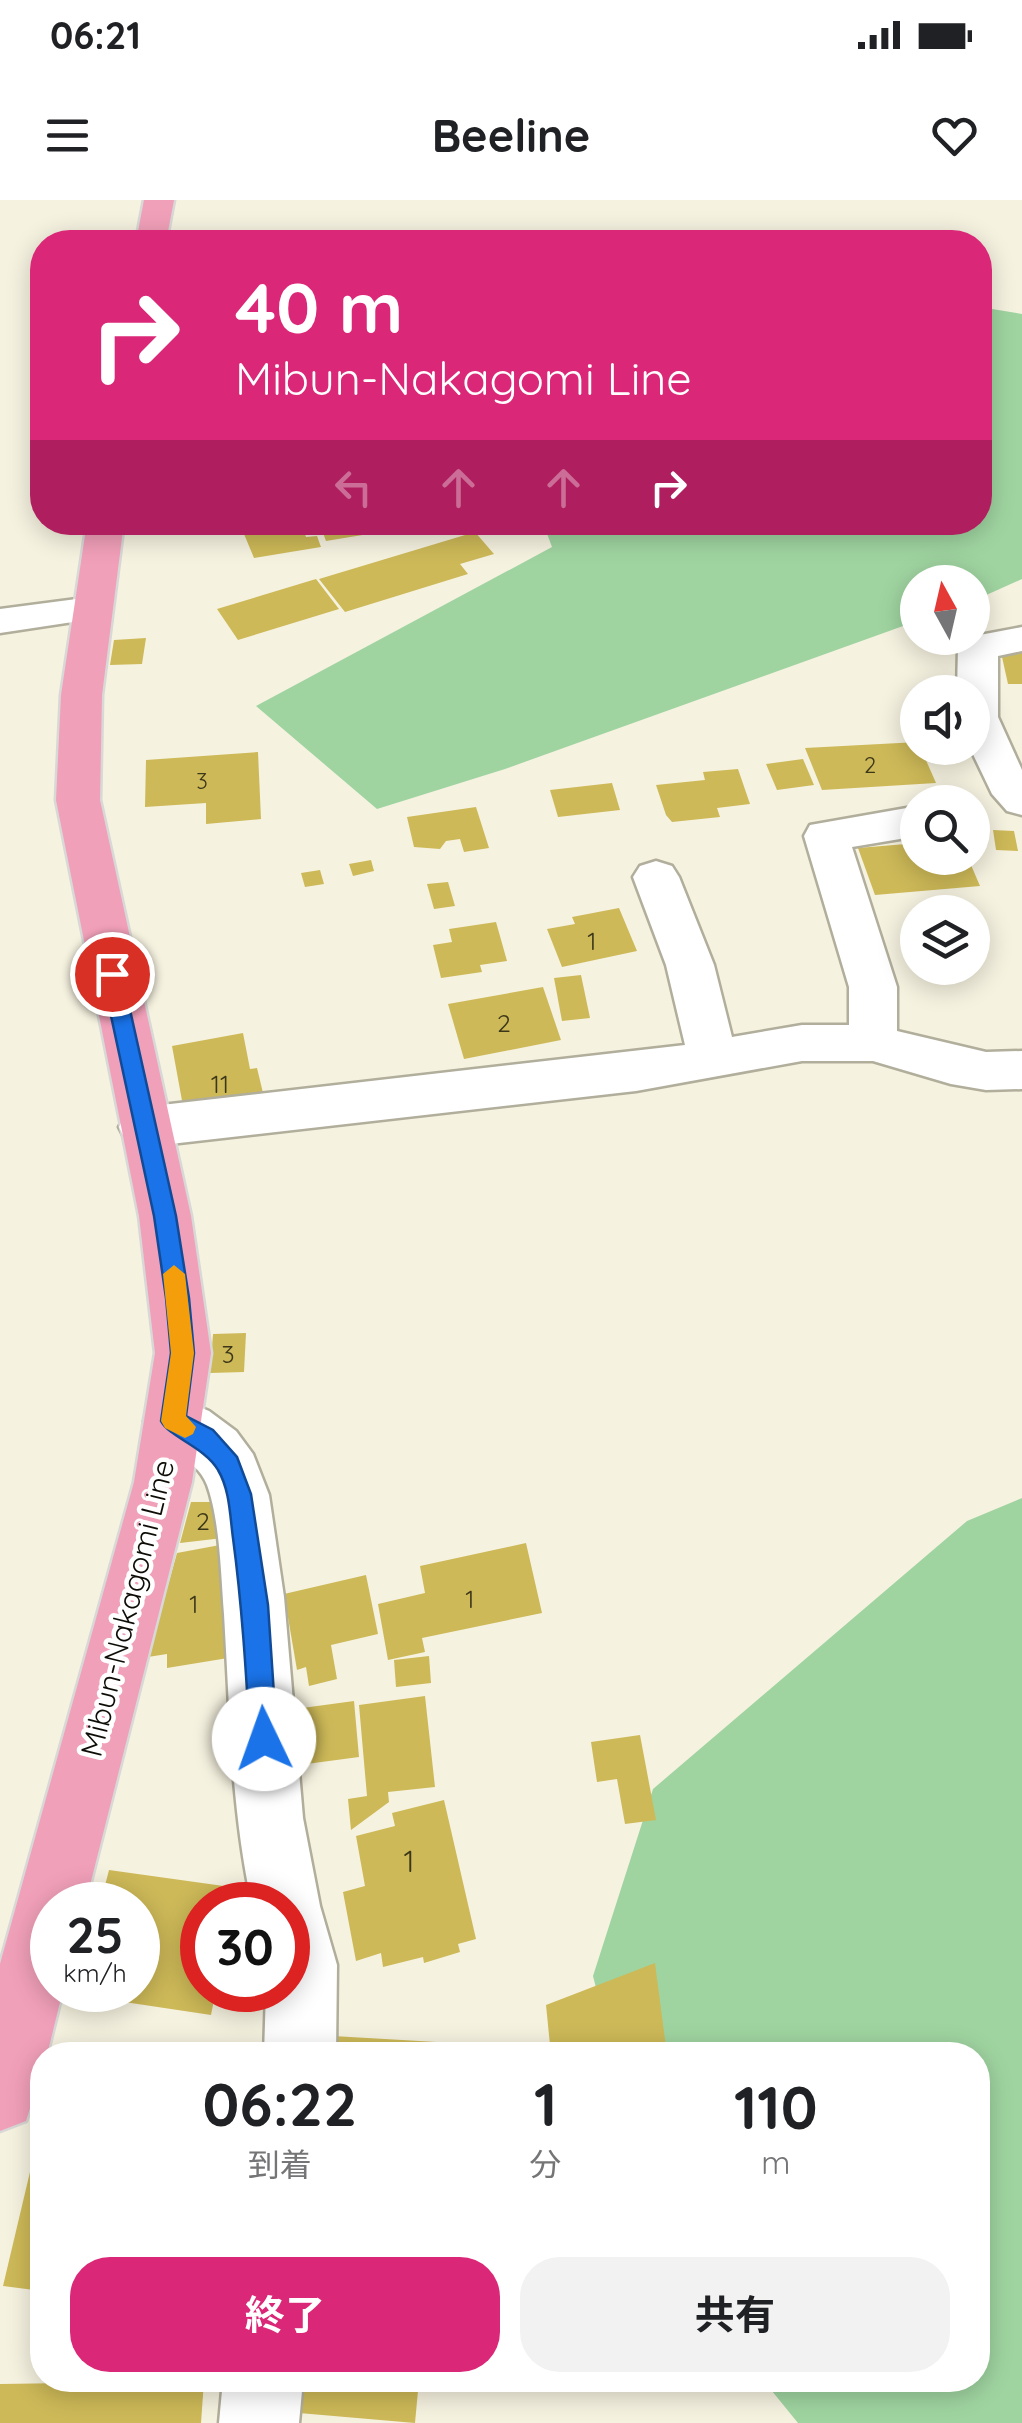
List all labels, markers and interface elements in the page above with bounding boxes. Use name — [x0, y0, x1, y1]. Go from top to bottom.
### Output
text: 06:21 — [50, 11, 141, 59]
text: Beeline — [432, 107, 590, 163]
icon: menu — [40, 108, 95, 163]
icon: heart — [927, 108, 982, 163]
text: 40 m — [235, 263, 403, 351]
icon: right — [70, 270, 200, 400]
text: Mibun-Nakagomi Line — [235, 350, 692, 406]
icon: left — [326, 460, 381, 515]
icon: ahead — [431, 460, 486, 515]
icon: ahead — [536, 460, 591, 515]
icon: right — [641, 460, 696, 515]
north arrow — [900, 565, 990, 655]
map controls — [900, 565, 990, 985]
button: sound — [900, 675, 990, 765]
house number: 2 — [864, 751, 876, 779]
house number: 3 — [196, 767, 208, 795]
button: search — [900, 785, 990, 875]
button: layers — [900, 895, 990, 985]
house number: 1 — [587, 925, 597, 956]
pin — [70, 932, 155, 1017]
icon: arrive — [85, 947, 140, 1002]
house number: 2 — [497, 1007, 511, 1038]
house number: 11 — [211, 1068, 229, 1099]
house number: 3 — [221, 1338, 235, 1369]
street label: Mibun-Nakagomi Line — [72, 1456, 182, 1760]
house number: 2 — [196, 1505, 210, 1536]
house number: 1 — [465, 1583, 475, 1614]
house number: 1 — [189, 1588, 199, 1619]
position arrow — [212, 1687, 316, 1791]
house number: 1 — [403, 1842, 415, 1880]
speed limit sign: 30 — [180, 1882, 310, 2012]
text: 25 — [66, 1903, 124, 1966]
text: km/h — [63, 1957, 127, 1988]
text: 06:22 — [202, 2066, 357, 2141]
text: 1 — [534, 2066, 557, 2141]
text: 110 — [734, 2069, 818, 2144]
text: m — [761, 2142, 790, 2182]
text: 到着 — [248, 2144, 312, 2184]
text: 分 — [530, 2144, 562, 2184]
button: 終了 — [70, 2257, 500, 2372]
button: 共有 — [520, 2257, 950, 2372]

